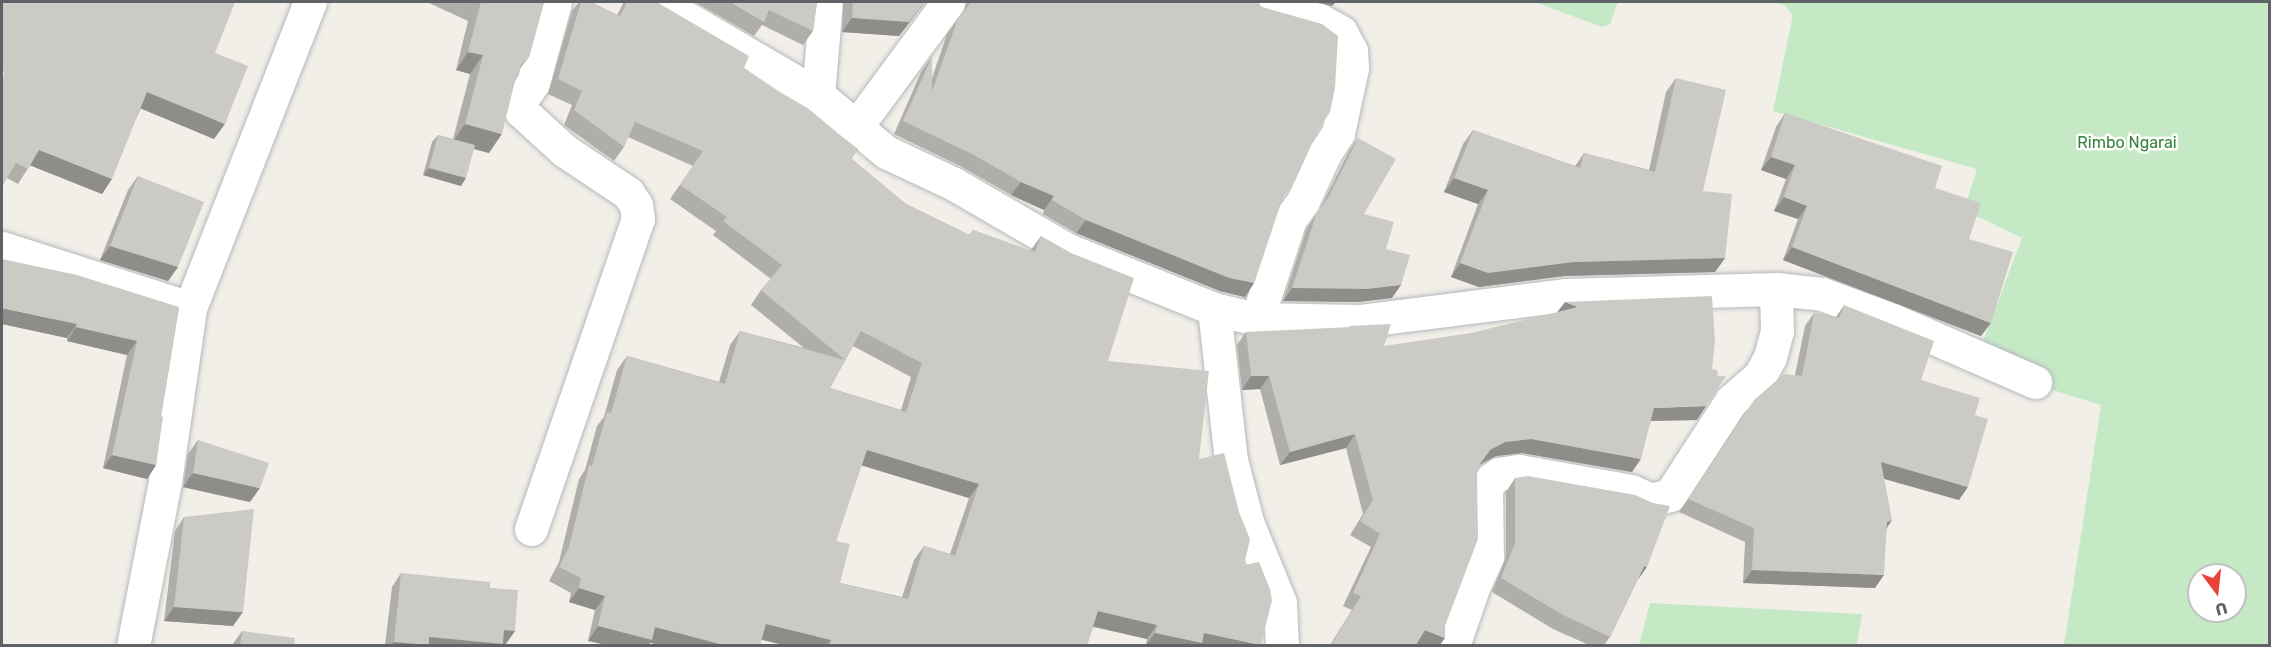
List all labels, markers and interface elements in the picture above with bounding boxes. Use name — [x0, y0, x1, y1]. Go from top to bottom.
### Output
park label: Rimbo Ngarai — [2077, 133, 2177, 153]
north arrow — [2187, 563, 2247, 623]
text: U — [2213, 598, 2229, 620]

